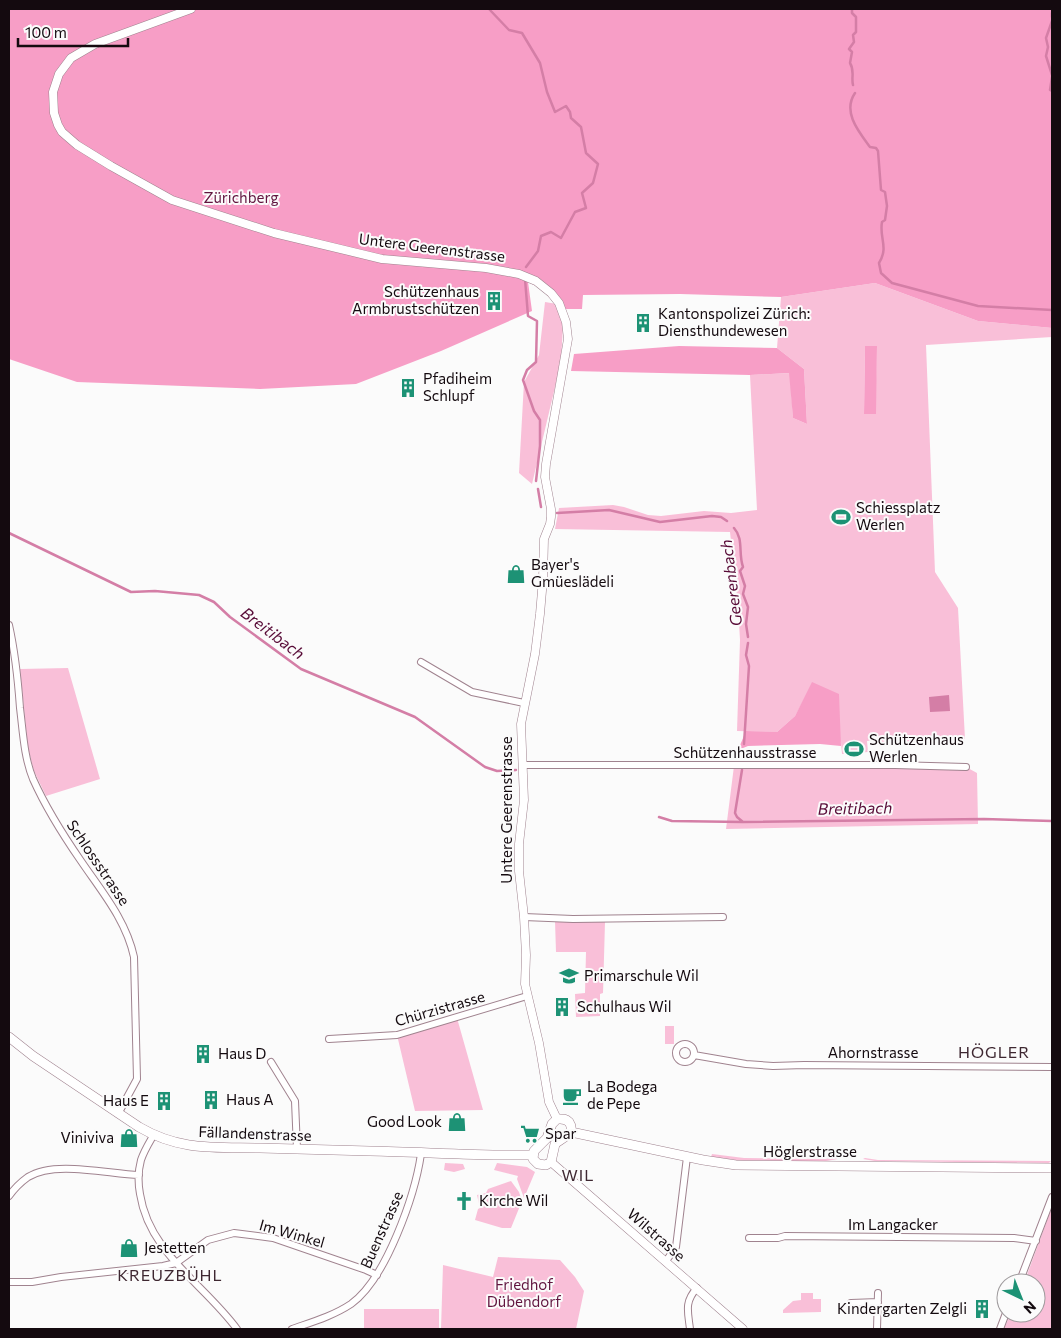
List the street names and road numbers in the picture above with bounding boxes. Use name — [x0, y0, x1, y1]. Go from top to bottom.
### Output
street label: Untere Geerenstrasse — [358, 229, 506, 265]
street label: Untere Geerenstrasse — [497, 736, 515, 884]
street label: Schützenhausstrasse — [673, 743, 817, 761]
street label: Schlossstrasse — [64, 816, 134, 909]
street label: Chürzistrasse — [393, 987, 487, 1029]
street label: Ahornstrasse — [828, 1043, 918, 1061]
street label: Fällandenstrasse — [198, 1122, 312, 1144]
street label: Höglerstrasse — [763, 1142, 857, 1160]
street label: Buenstrasse — [356, 1188, 406, 1271]
street label: Wilstrasse — [624, 1204, 689, 1264]
street label: Im Winkel — [257, 1215, 327, 1251]
street label: Im Langacker — [848, 1215, 938, 1233]

